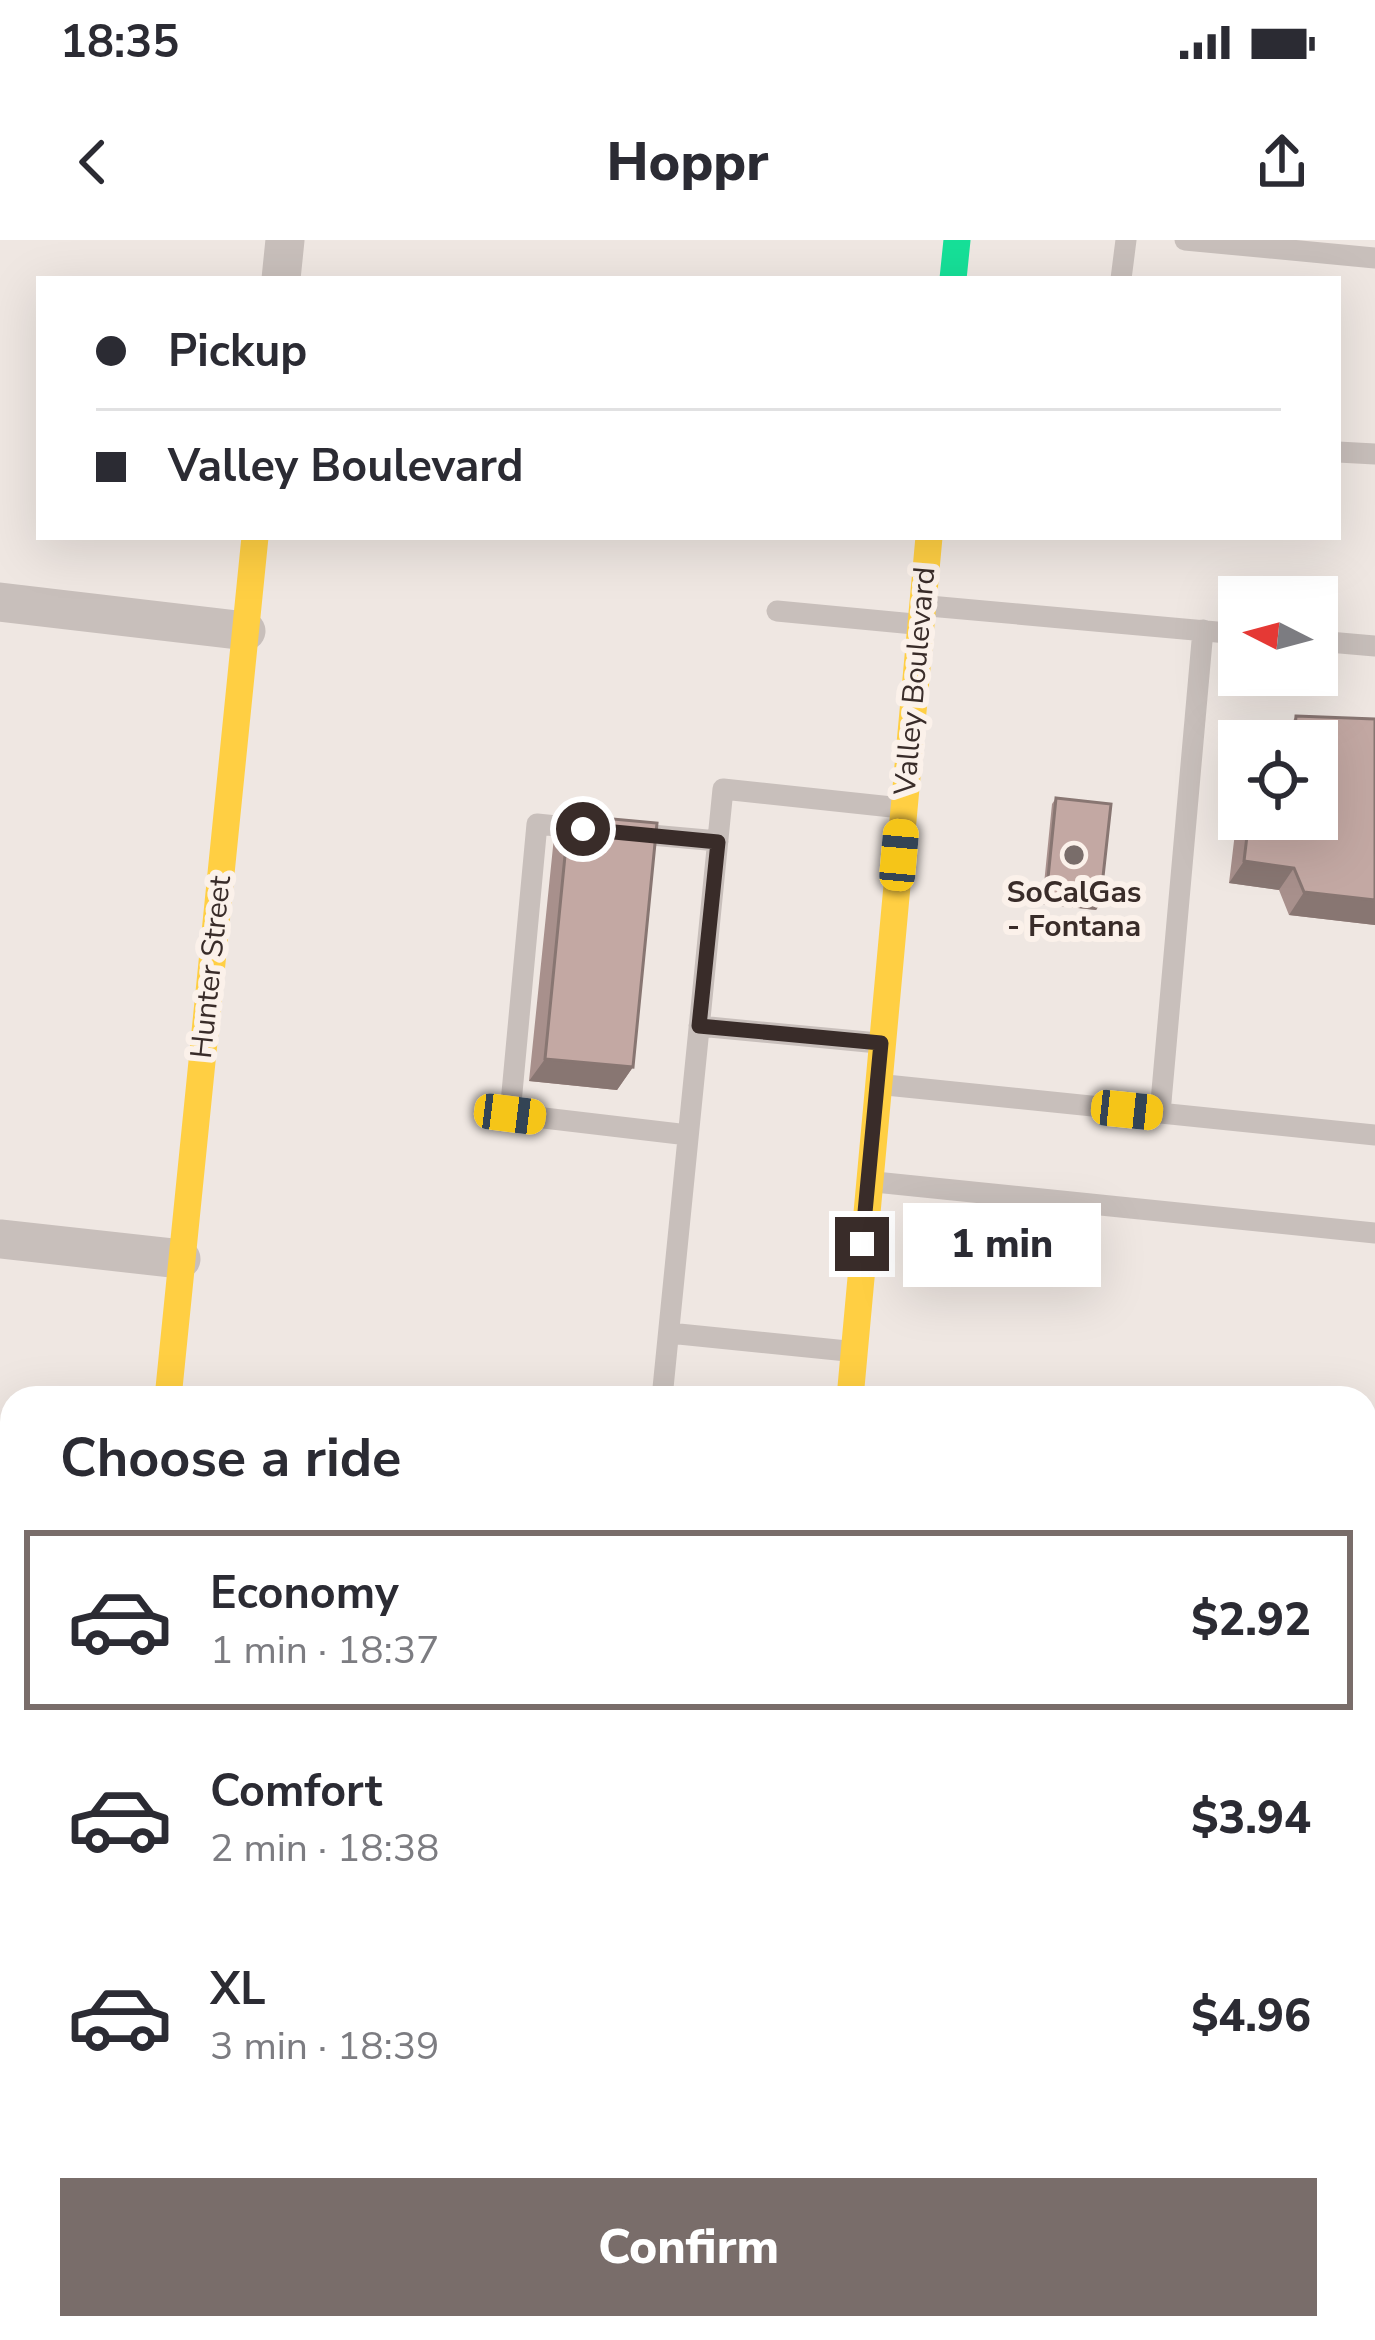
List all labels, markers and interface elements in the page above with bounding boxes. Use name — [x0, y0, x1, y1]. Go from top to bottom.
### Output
text: 18:35 — [60, 12, 179, 73]
text: Hoppr — [606, 125, 769, 199]
icon: back — [60, 129, 126, 195]
icon: share — [1249, 129, 1315, 195]
text: Pickup — [168, 321, 307, 382]
text: Valley Boulevard — [168, 436, 524, 497]
street label: Valley Boulevard — [885, 565, 945, 798]
north arrow — [1218, 576, 1338, 696]
map controls — [1218, 576, 1338, 840]
button: locate — [1218, 720, 1338, 840]
route start — [556, 802, 610, 856]
car — [878, 818, 920, 892]
marker: SoCalGas - Fontana — [1061, 842, 1087, 868]
place label: SoCalGas - Fontana — [1007, 872, 1141, 947]
street label: Hunter Street — [181, 873, 241, 1060]
car — [1089, 1088, 1165, 1132]
car — [472, 1092, 548, 1136]
callout: 1 min — [904, 1202, 1102, 1286]
route end — [835, 1217, 889, 1271]
text: 1 min — [951, 1218, 1053, 1271]
text: Choose a ride — [60, 1421, 401, 1495]
text: Economy — [210, 1563, 399, 1624]
icon: car — [66, 1566, 174, 1674]
text: $2.92 — [1191, 1590, 1311, 1651]
text: 1 min · 18:37 — [210, 1624, 439, 1677]
text: Comfort — [210, 1761, 382, 1822]
icon: car — [66, 1764, 174, 1872]
text: $3.94 — [1191, 1788, 1311, 1849]
text: 2 min · 18:38 — [210, 1822, 439, 1875]
text: XL — [210, 1959, 266, 2020]
icon: car — [66, 1962, 174, 2070]
text: $4.96 — [1191, 1986, 1311, 2047]
text: 3 min · 18:39 — [210, 2020, 439, 2073]
button: Confirm — [60, 2178, 1317, 2316]

